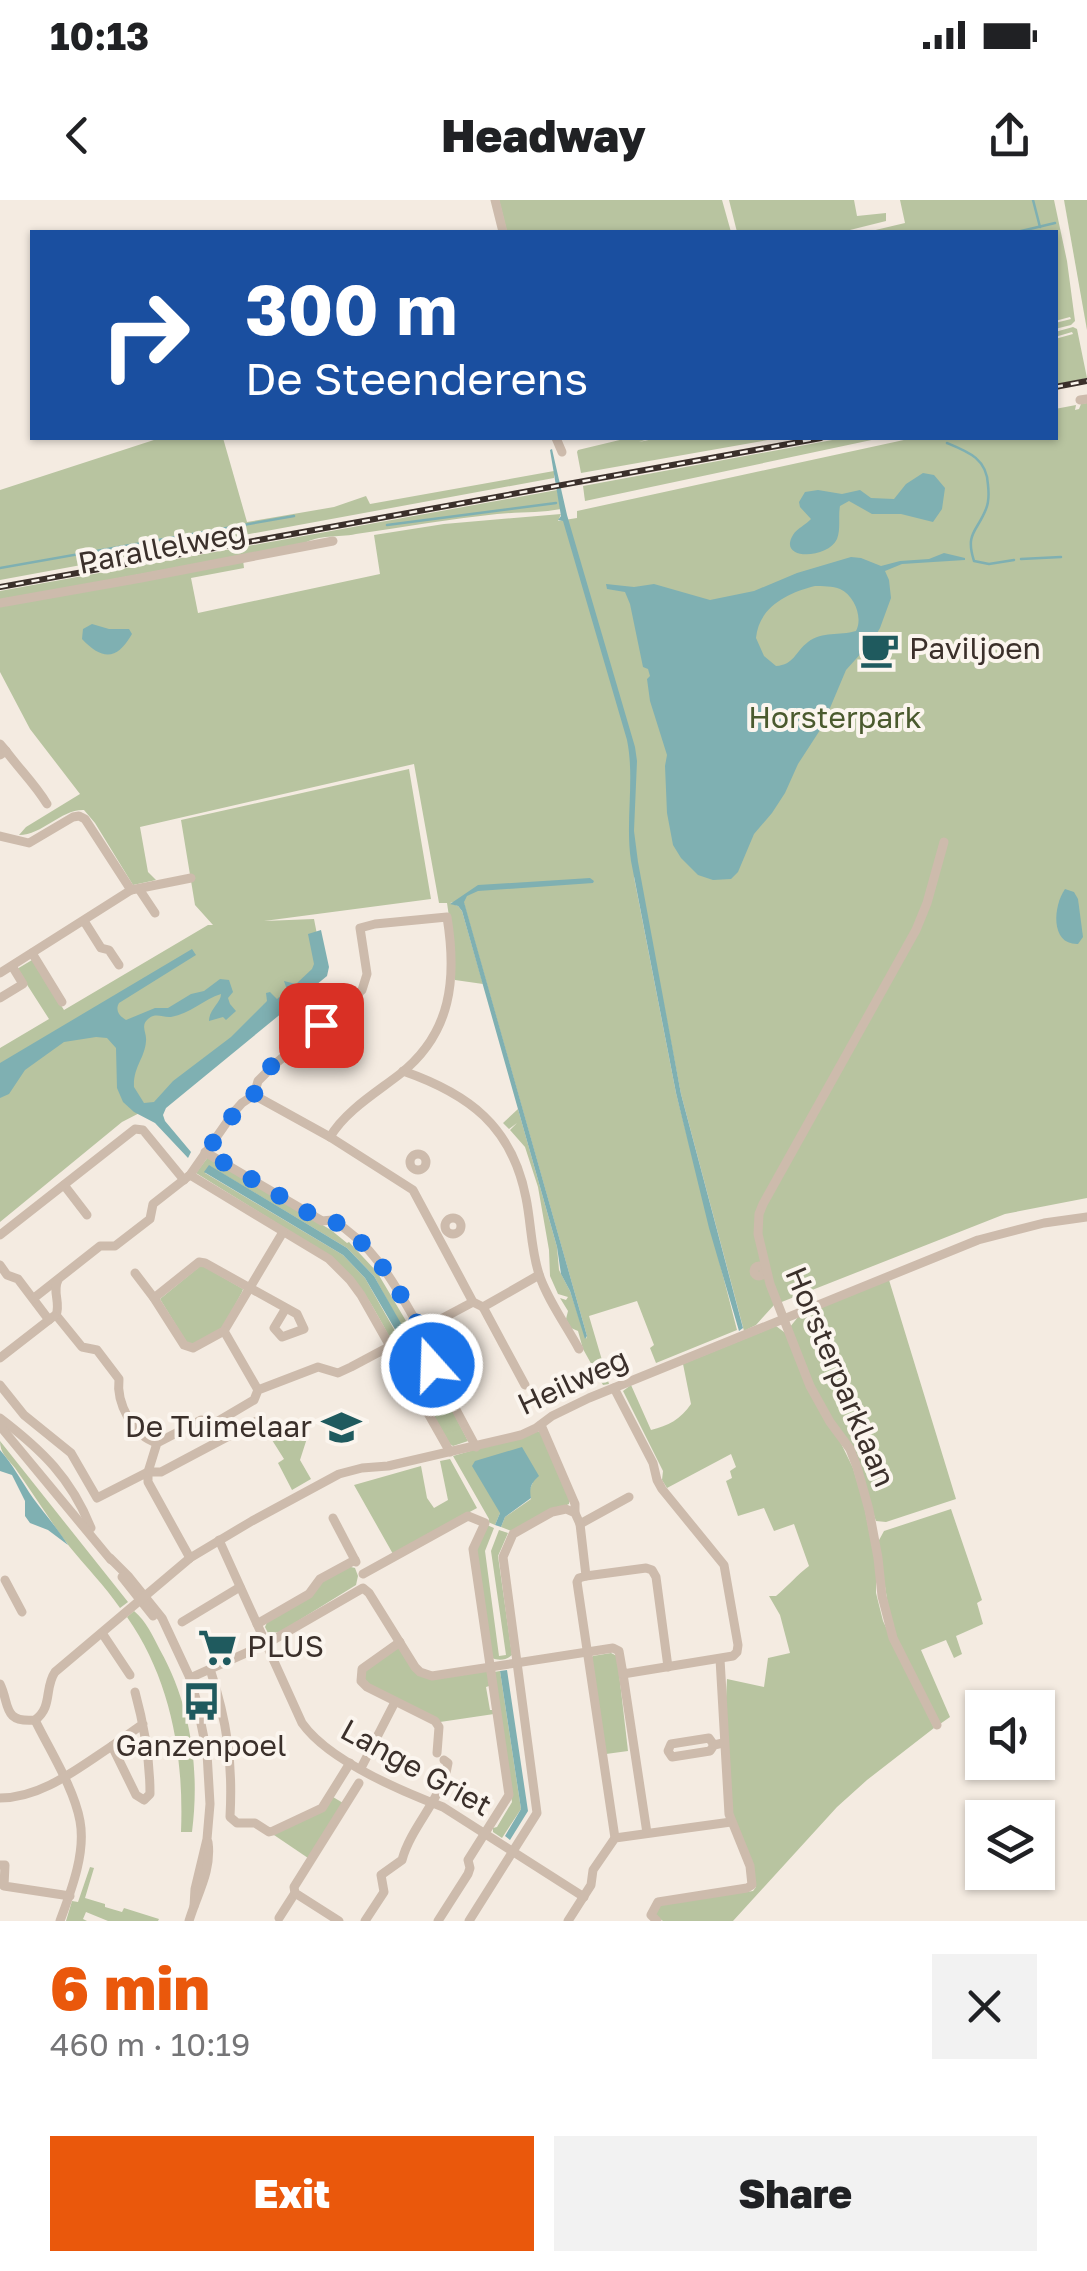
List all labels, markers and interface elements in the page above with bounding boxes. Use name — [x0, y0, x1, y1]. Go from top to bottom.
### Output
text: 10:13 — [50, 13, 149, 58]
icon: back — [50, 108, 105, 163]
text: Headway — [441, 108, 646, 162]
icon: share — [982, 108, 1037, 163]
text: 300 m — [245, 266, 457, 350]
icon: right — [80, 270, 210, 400]
text: De Steenderens — [245, 351, 588, 405]
street label: Parallelweg — [75, 513, 249, 581]
cafe icon: Paviljoen — [858, 628, 900, 670]
place label: Paviljoen — [909, 630, 1041, 666]
park label: Horsterpark — [748, 699, 922, 735]
pin — [279, 983, 364, 1068]
icon: arrive — [294, 998, 349, 1053]
street label: Horsterparklaan — [778, 1261, 903, 1492]
position arrow — [380, 1313, 484, 1417]
street label: Heilweg — [512, 1340, 633, 1422]
school or university icon: De Tuimelaar — [321, 1406, 363, 1448]
place label: De Tuimelaar — [125, 1408, 312, 1444]
supermarket icon: PLUS — [196, 1626, 238, 1668]
place label: PLUS — [247, 1628, 324, 1664]
bus stop icon: Ganzenpoel — [180, 1681, 222, 1723]
map controls — [965, 1690, 1055, 1890]
button: sound — [965, 1690, 1055, 1780]
street label: Lange Griet — [335, 1711, 498, 1823]
place label: Ganzenpoel — [115, 1727, 287, 1763]
button: layers — [965, 1800, 1055, 1890]
text: 6 min — [50, 1951, 210, 2023]
button: close — [932, 1954, 1037, 2059]
text: 460 m · 10:19 — [50, 2025, 250, 2063]
button: Exit — [50, 2136, 534, 2251]
button: Share — [554, 2136, 1037, 2251]

